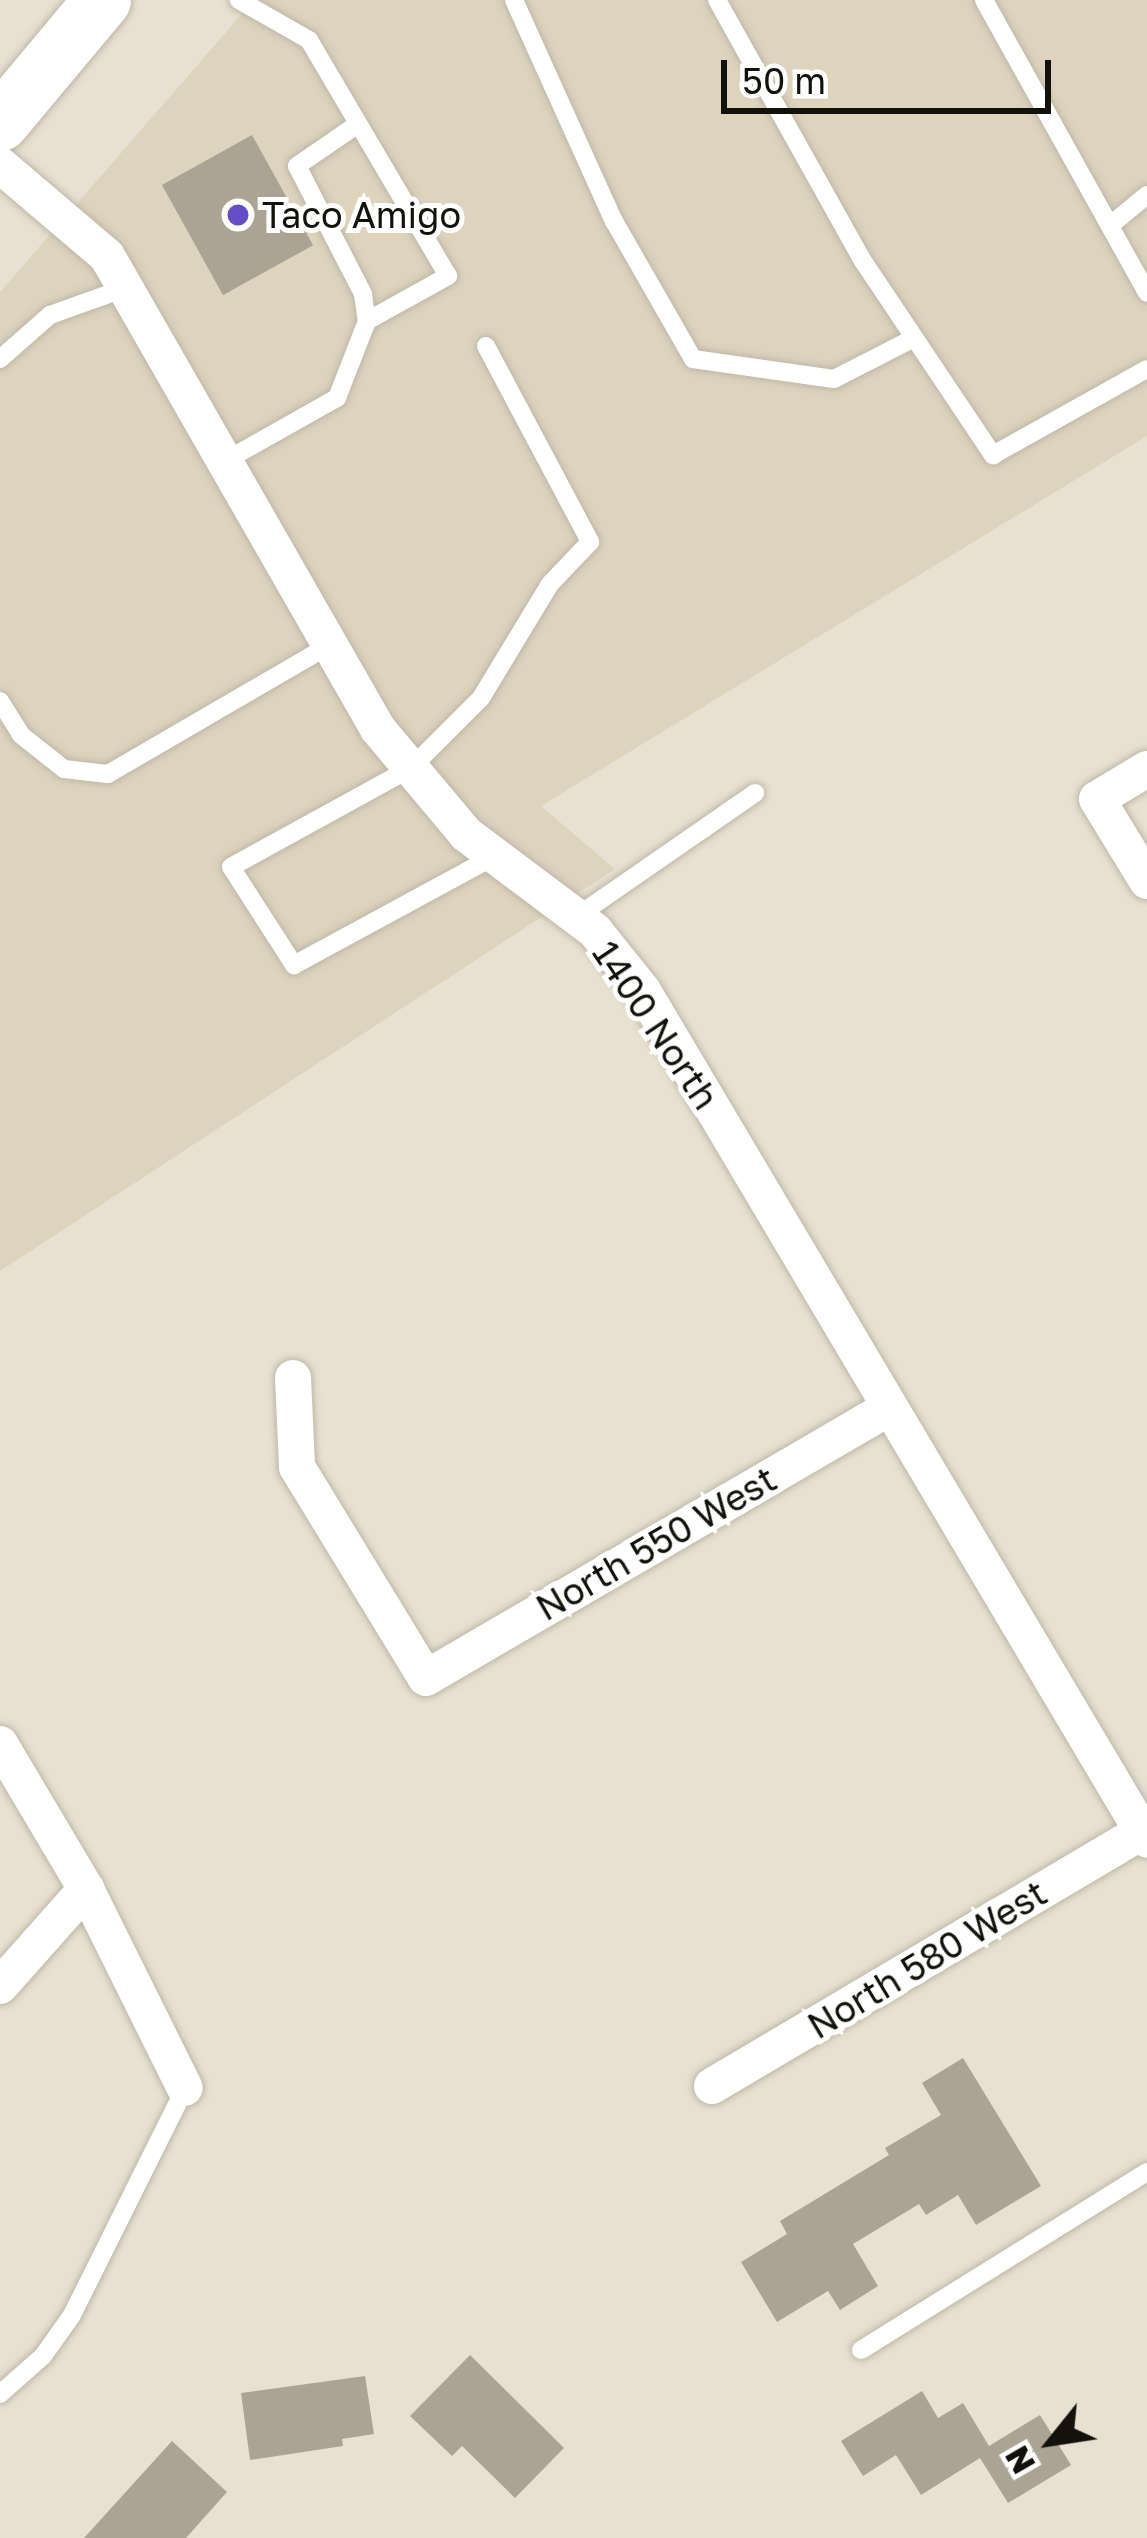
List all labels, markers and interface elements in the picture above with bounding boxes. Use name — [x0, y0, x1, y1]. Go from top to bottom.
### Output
scale bar — [727, 36, 1057, 110]
text: 50 m — [742, 59, 826, 102]
place label: Taco Amigo — [262, 193, 461, 237]
marker: Taco Amigo — [225, 202, 251, 228]
street label: 1400 North — [584, 933, 728, 1117]
street label: North 550 West — [528, 1457, 784, 1629]
street label: North 580 West — [800, 1871, 1054, 2047]
north arrow — [991, 2382, 1111, 2502]
text: N — [996, 2440, 1043, 2481]

